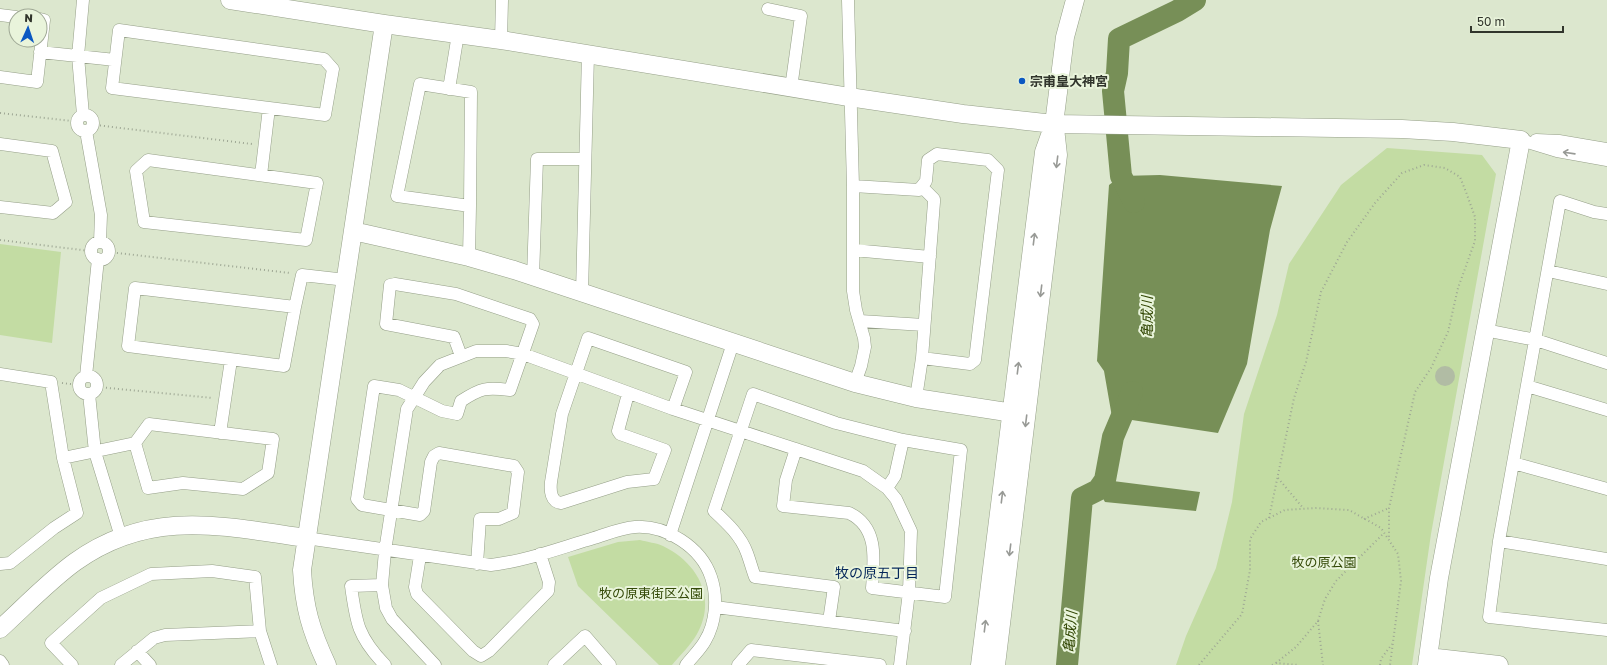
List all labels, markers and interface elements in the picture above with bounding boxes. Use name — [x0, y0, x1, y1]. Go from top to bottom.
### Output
north arrow — [8, 8, 48, 48]
scale bar — [1471, 8, 1563, 34]
text: N — [24, 11, 33, 24]
text: 50 m — [1477, 14, 1505, 29]
place label: 宗甫皇大神宮 — [1030, 73, 1108, 89]
marker: 宗甫皇大神宮 — [1017, 76, 1027, 86]
one-way arrow — [1563, 149, 1576, 157]
one-way arrow — [1053, 155, 1061, 168]
one-way arrow — [1030, 233, 1038, 246]
one-way arrow — [1038, 284, 1045, 297]
water label: 亀成川 — [1138, 294, 1155, 338]
one-way arrow — [1014, 362, 1022, 375]
one-way arrow — [1022, 414, 1030, 427]
one-way arrow — [998, 491, 1006, 504]
one-way arrow — [1006, 543, 1014, 556]
park label: 牧の原公園 — [1291, 554, 1357, 570]
district label: 牧の原五丁目 — [835, 564, 919, 581]
park label: 牧の原東街区公園 — [599, 585, 703, 601]
water label: 亀成川 — [1059, 608, 1080, 654]
one-way arrow — [981, 620, 989, 633]

